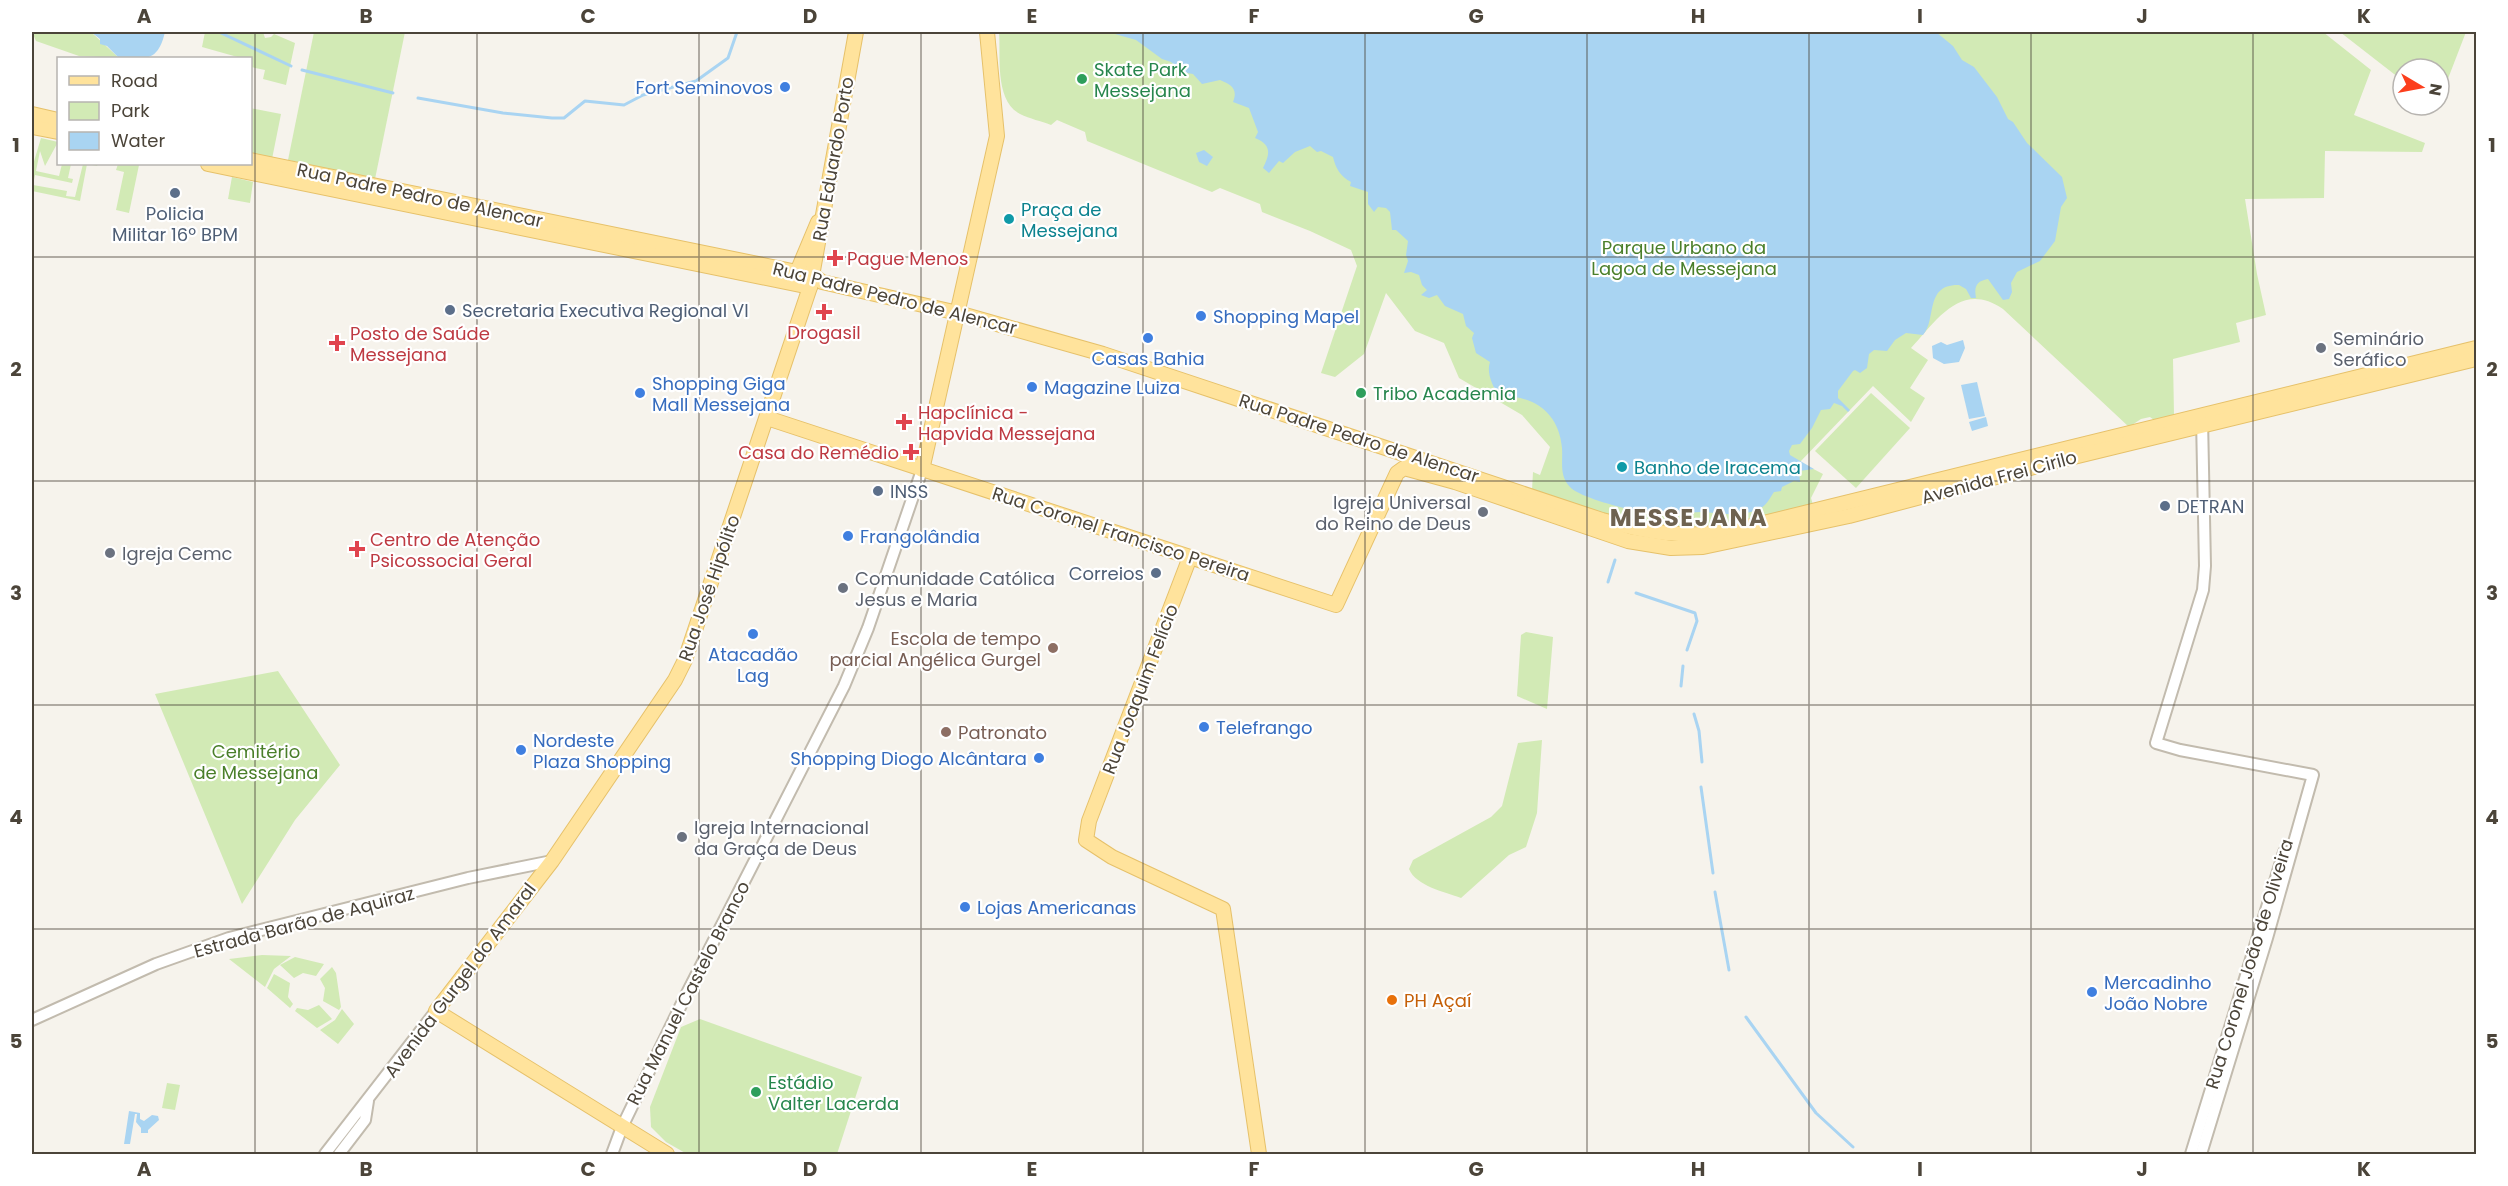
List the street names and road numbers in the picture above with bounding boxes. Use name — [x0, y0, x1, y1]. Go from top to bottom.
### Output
street label: Rua Eduardo Porto — [806, 75, 860, 243]
street label: Rua Padre Pedro de Alencar — [295, 157, 546, 233]
street label: Rua Padre Pedro de Alencar — [770, 256, 1020, 341]
street label: Rua Padre Pedro de Alencar — [1236, 387, 1482, 489]
street label: Avenida Frei Cirilo — [1918, 444, 2080, 510]
street label: Rua Coronel Francisco Pereira — [989, 481, 1253, 587]
street label: Rua José Hipólito — [672, 511, 746, 665]
street label: Rua Joaquim Felício — [1096, 600, 1184, 778]
street label: Rua Coronel João de Oliveira — [2199, 836, 2299, 1092]
street label: Avenida Gurgel do Amaral — [378, 877, 542, 1083]
street label: Rua Manuel Castelo Branco — [620, 877, 756, 1109]
street label: Estrada Barão de Aquiraz — [191, 881, 417, 963]

